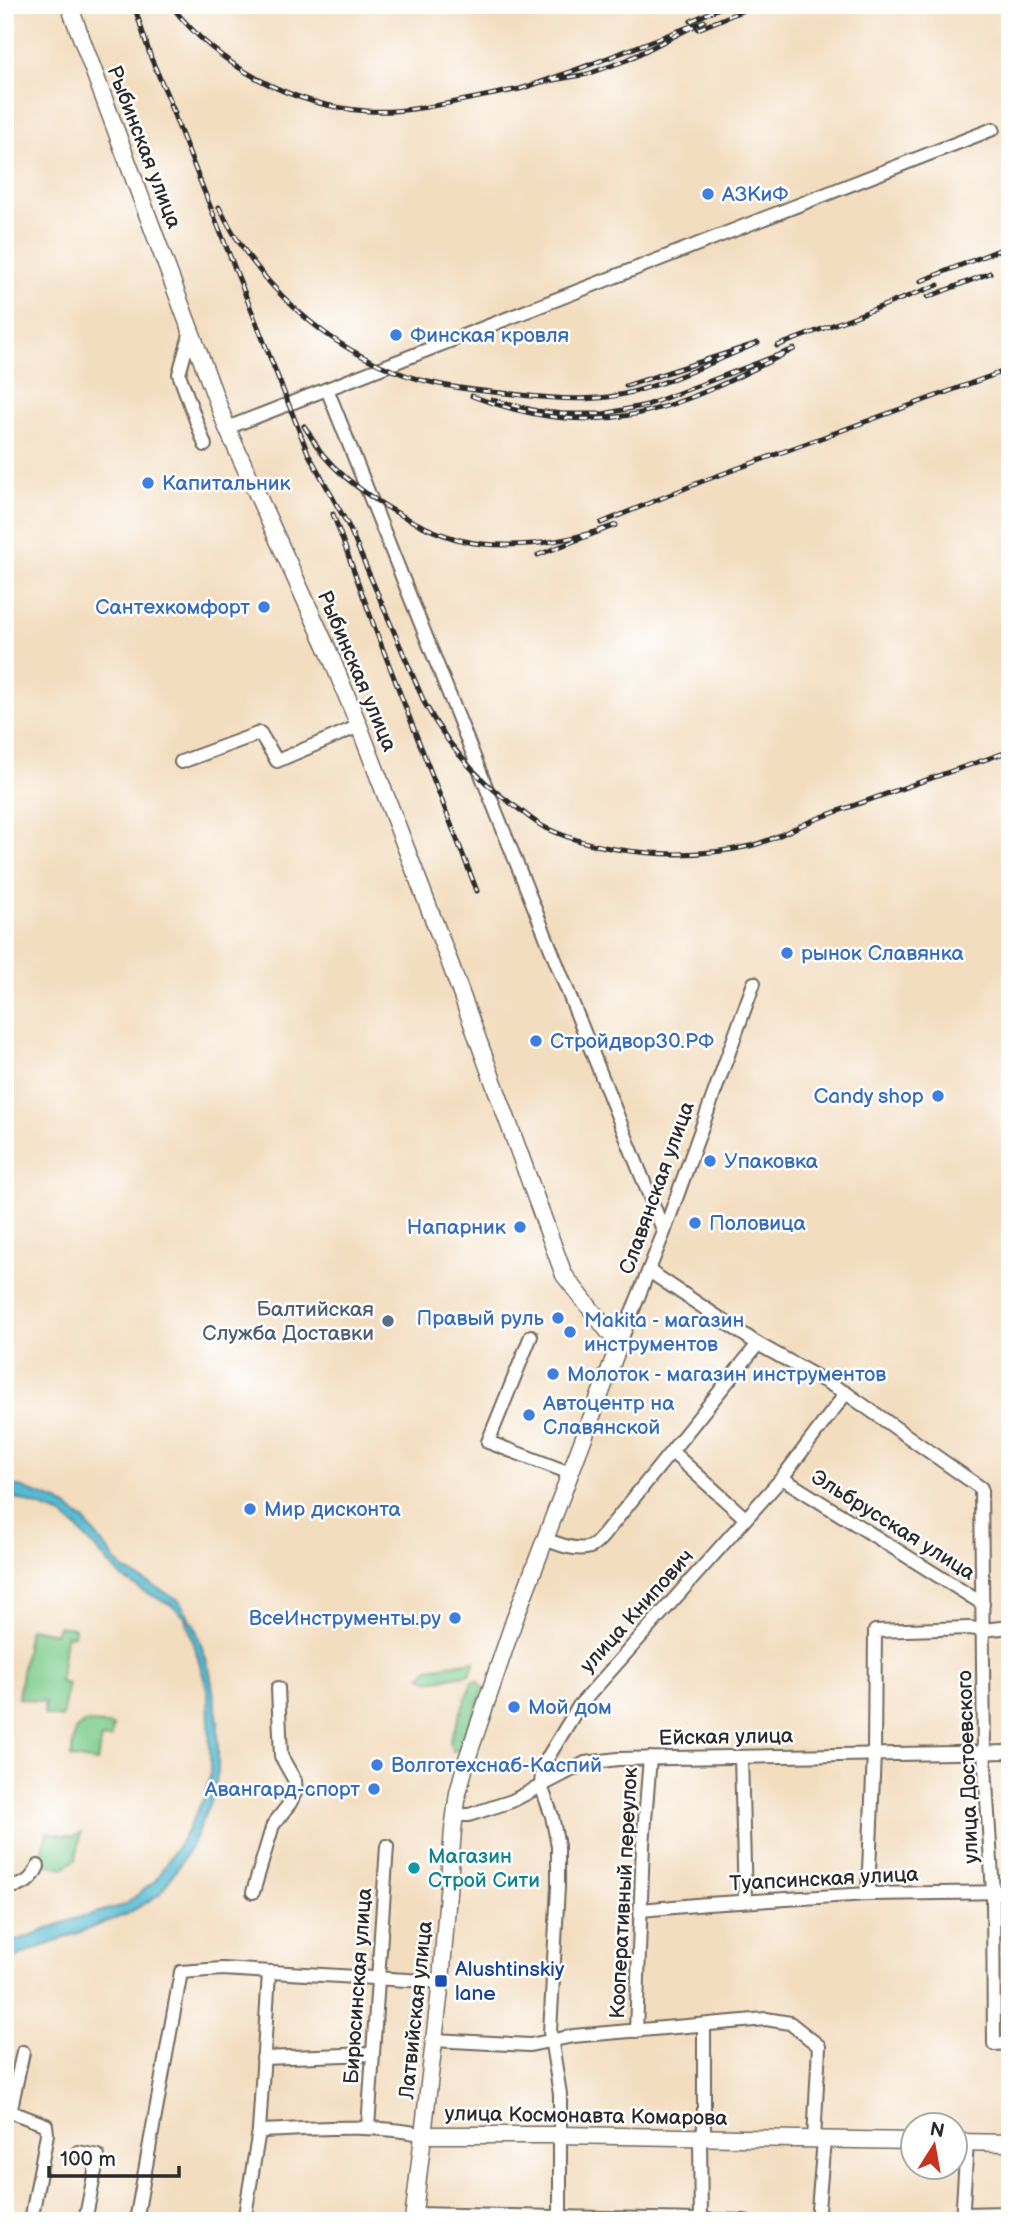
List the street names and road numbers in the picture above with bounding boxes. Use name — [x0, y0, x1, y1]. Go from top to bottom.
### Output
street label: Рыбинская улица — [101, 62, 187, 233]
street label: Рыбинская улица — [312, 587, 402, 756]
street label: Славянская улица — [614, 1098, 700, 1278]
street label: Эльбрусская улица — [806, 1464, 980, 1586]
street label: улица Книпович — [575, 1544, 699, 1678]
street label: улица Достоевского — [952, 1670, 984, 1864]
street label: Ейская улица — [658, 1723, 794, 1751]
street label: Кооперативный переулок — [605, 1767, 643, 2019]
street label: Туапсинская улица — [729, 1862, 920, 1896]
street label: Бирюсинская улица — [339, 1886, 377, 2085]
street label: Латвийская улица — [394, 1919, 438, 2101]
street label: улица Космонавта Комарова — [444, 2101, 728, 2131]

